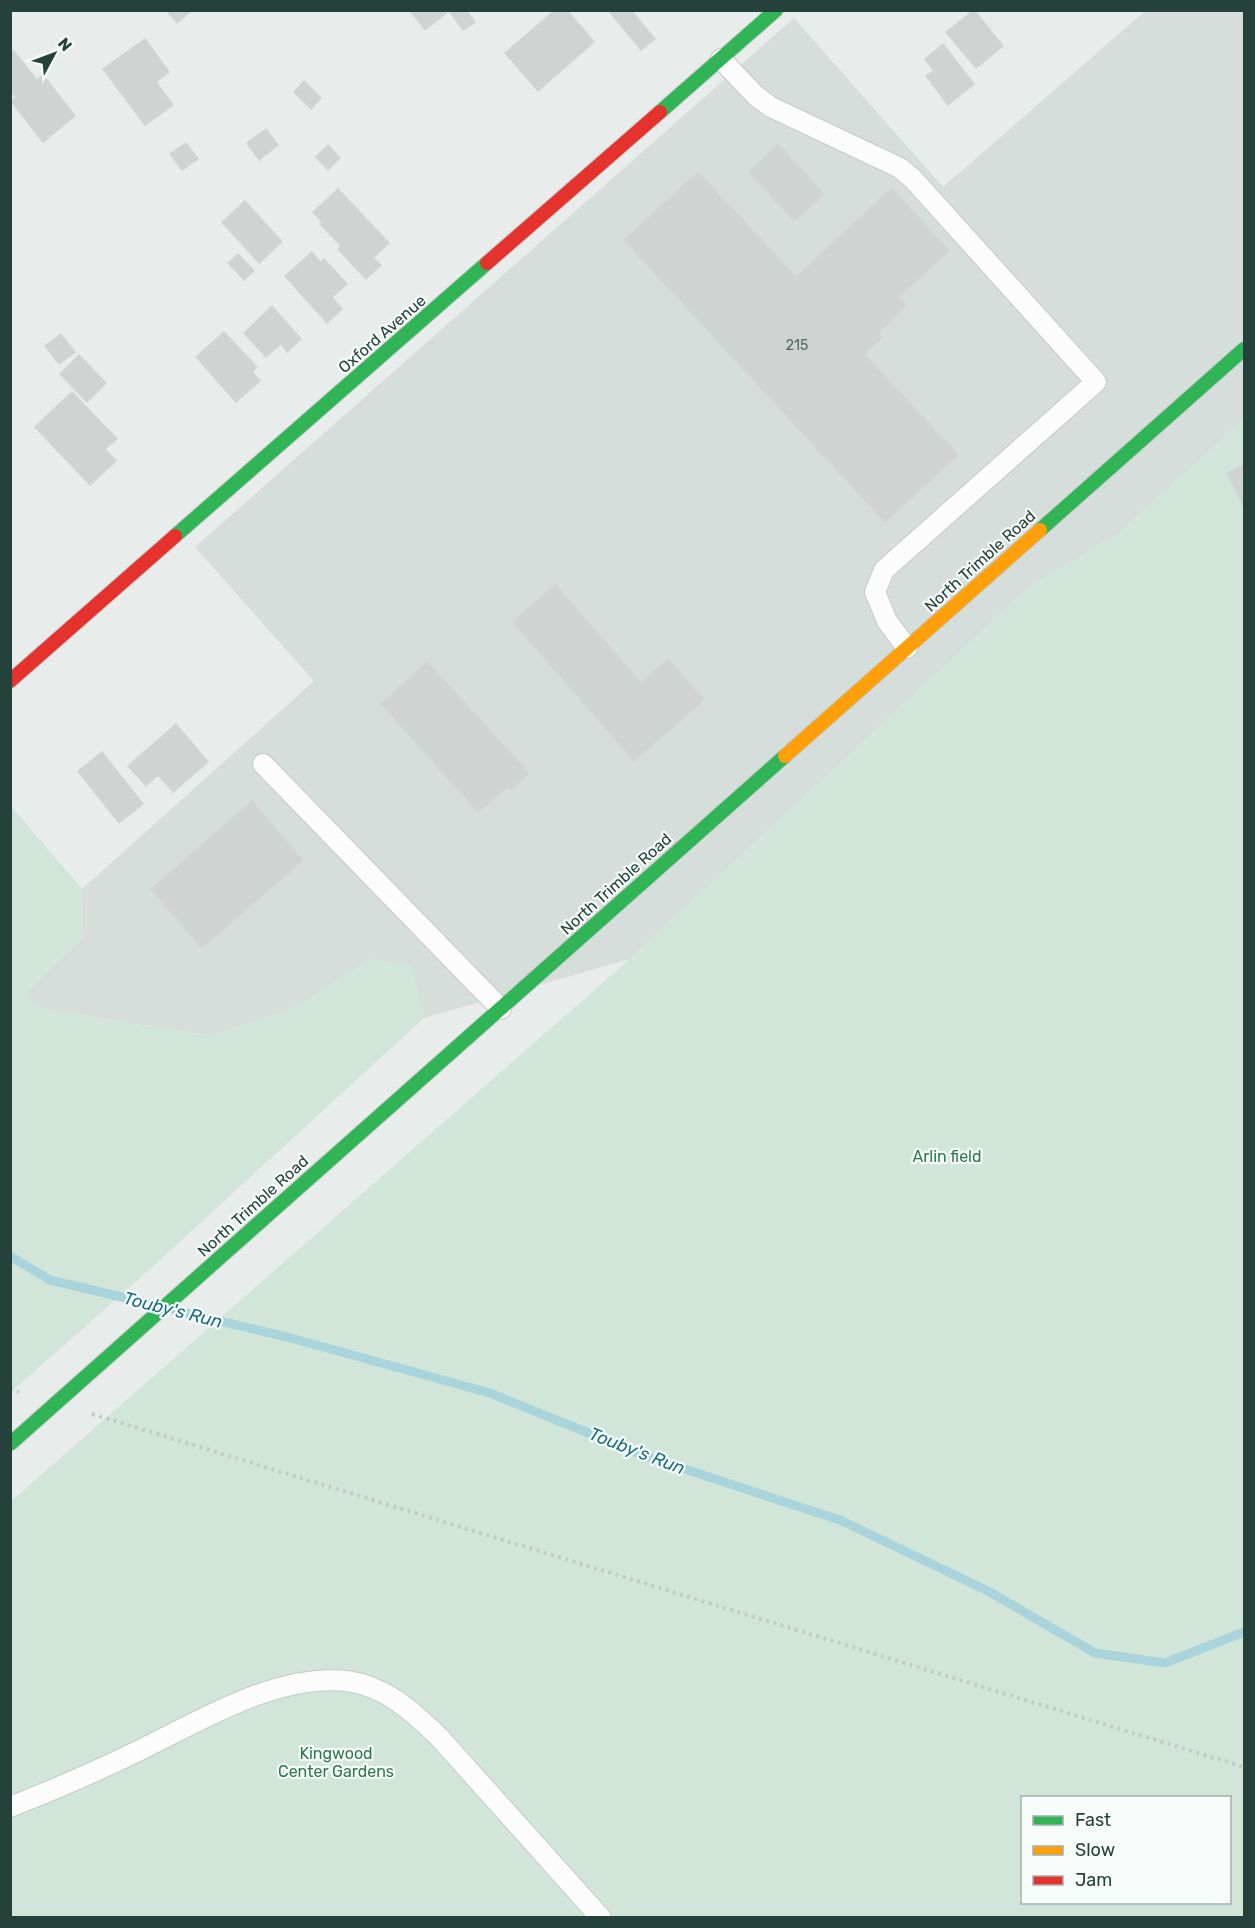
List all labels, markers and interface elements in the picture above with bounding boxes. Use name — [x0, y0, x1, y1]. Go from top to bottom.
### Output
north arrow — [24, 24, 84, 84]
text: N — [54, 34, 76, 55]
street label: Oxford Avenue — [334, 291, 430, 377]
house number: 215 — [786, 337, 808, 354]
street label: North Trimble Road — [921, 506, 1039, 616]
street label: North Trimble Road — [557, 829, 675, 939]
park label: Arlin field — [912, 1147, 982, 1166]
street label: North Trimble Road — [194, 1151, 312, 1261]
water label: Touby's Run — [121, 1287, 225, 1333]
water label: Touby's Run — [586, 1423, 688, 1479]
park label: Kingwood Center Gardens — [278, 1744, 394, 1781]
legend — [1021, 1796, 1231, 1904]
text: Fast — [1075, 1809, 1111, 1831]
text: Slow — [1075, 1839, 1115, 1861]
text: Jam — [1075, 1869, 1112, 1891]

